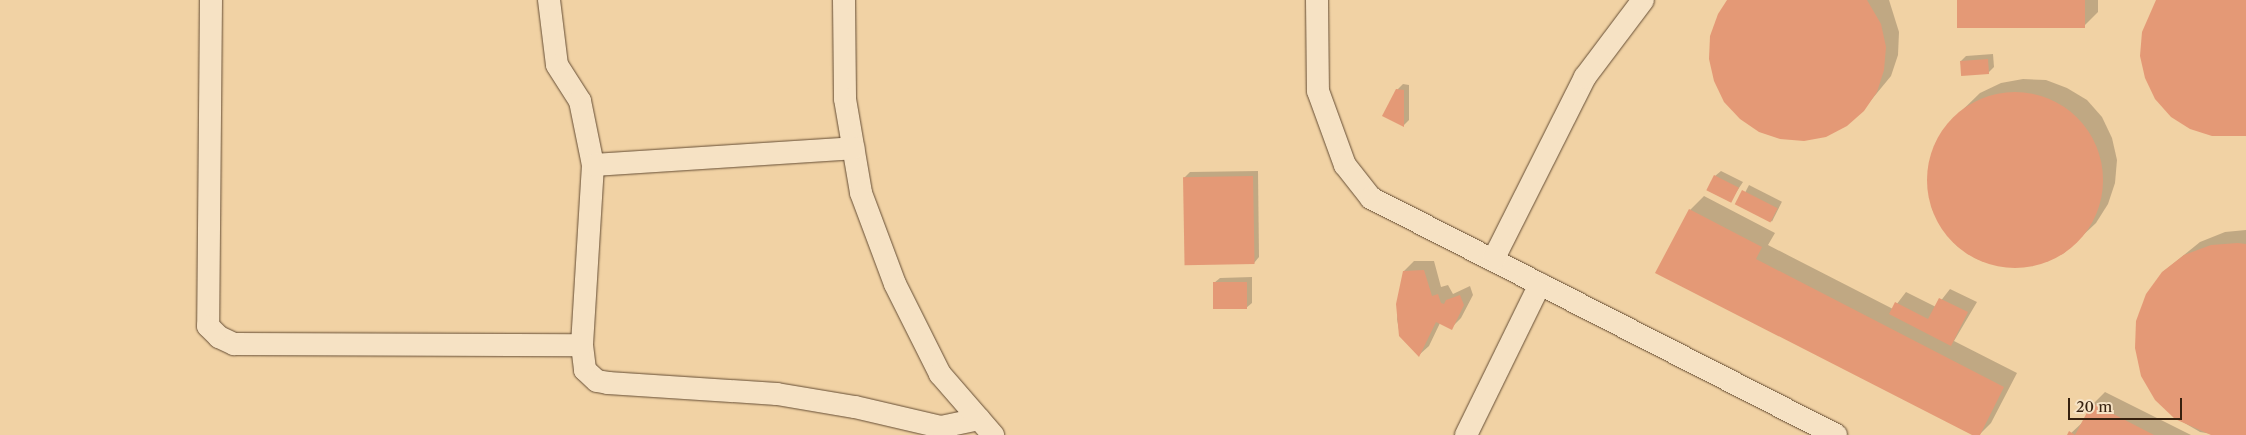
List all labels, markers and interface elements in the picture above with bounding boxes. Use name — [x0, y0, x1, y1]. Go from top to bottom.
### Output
scale bar — [2071, 388, 2185, 420]
text: 20 m — [2076, 397, 2112, 416]

